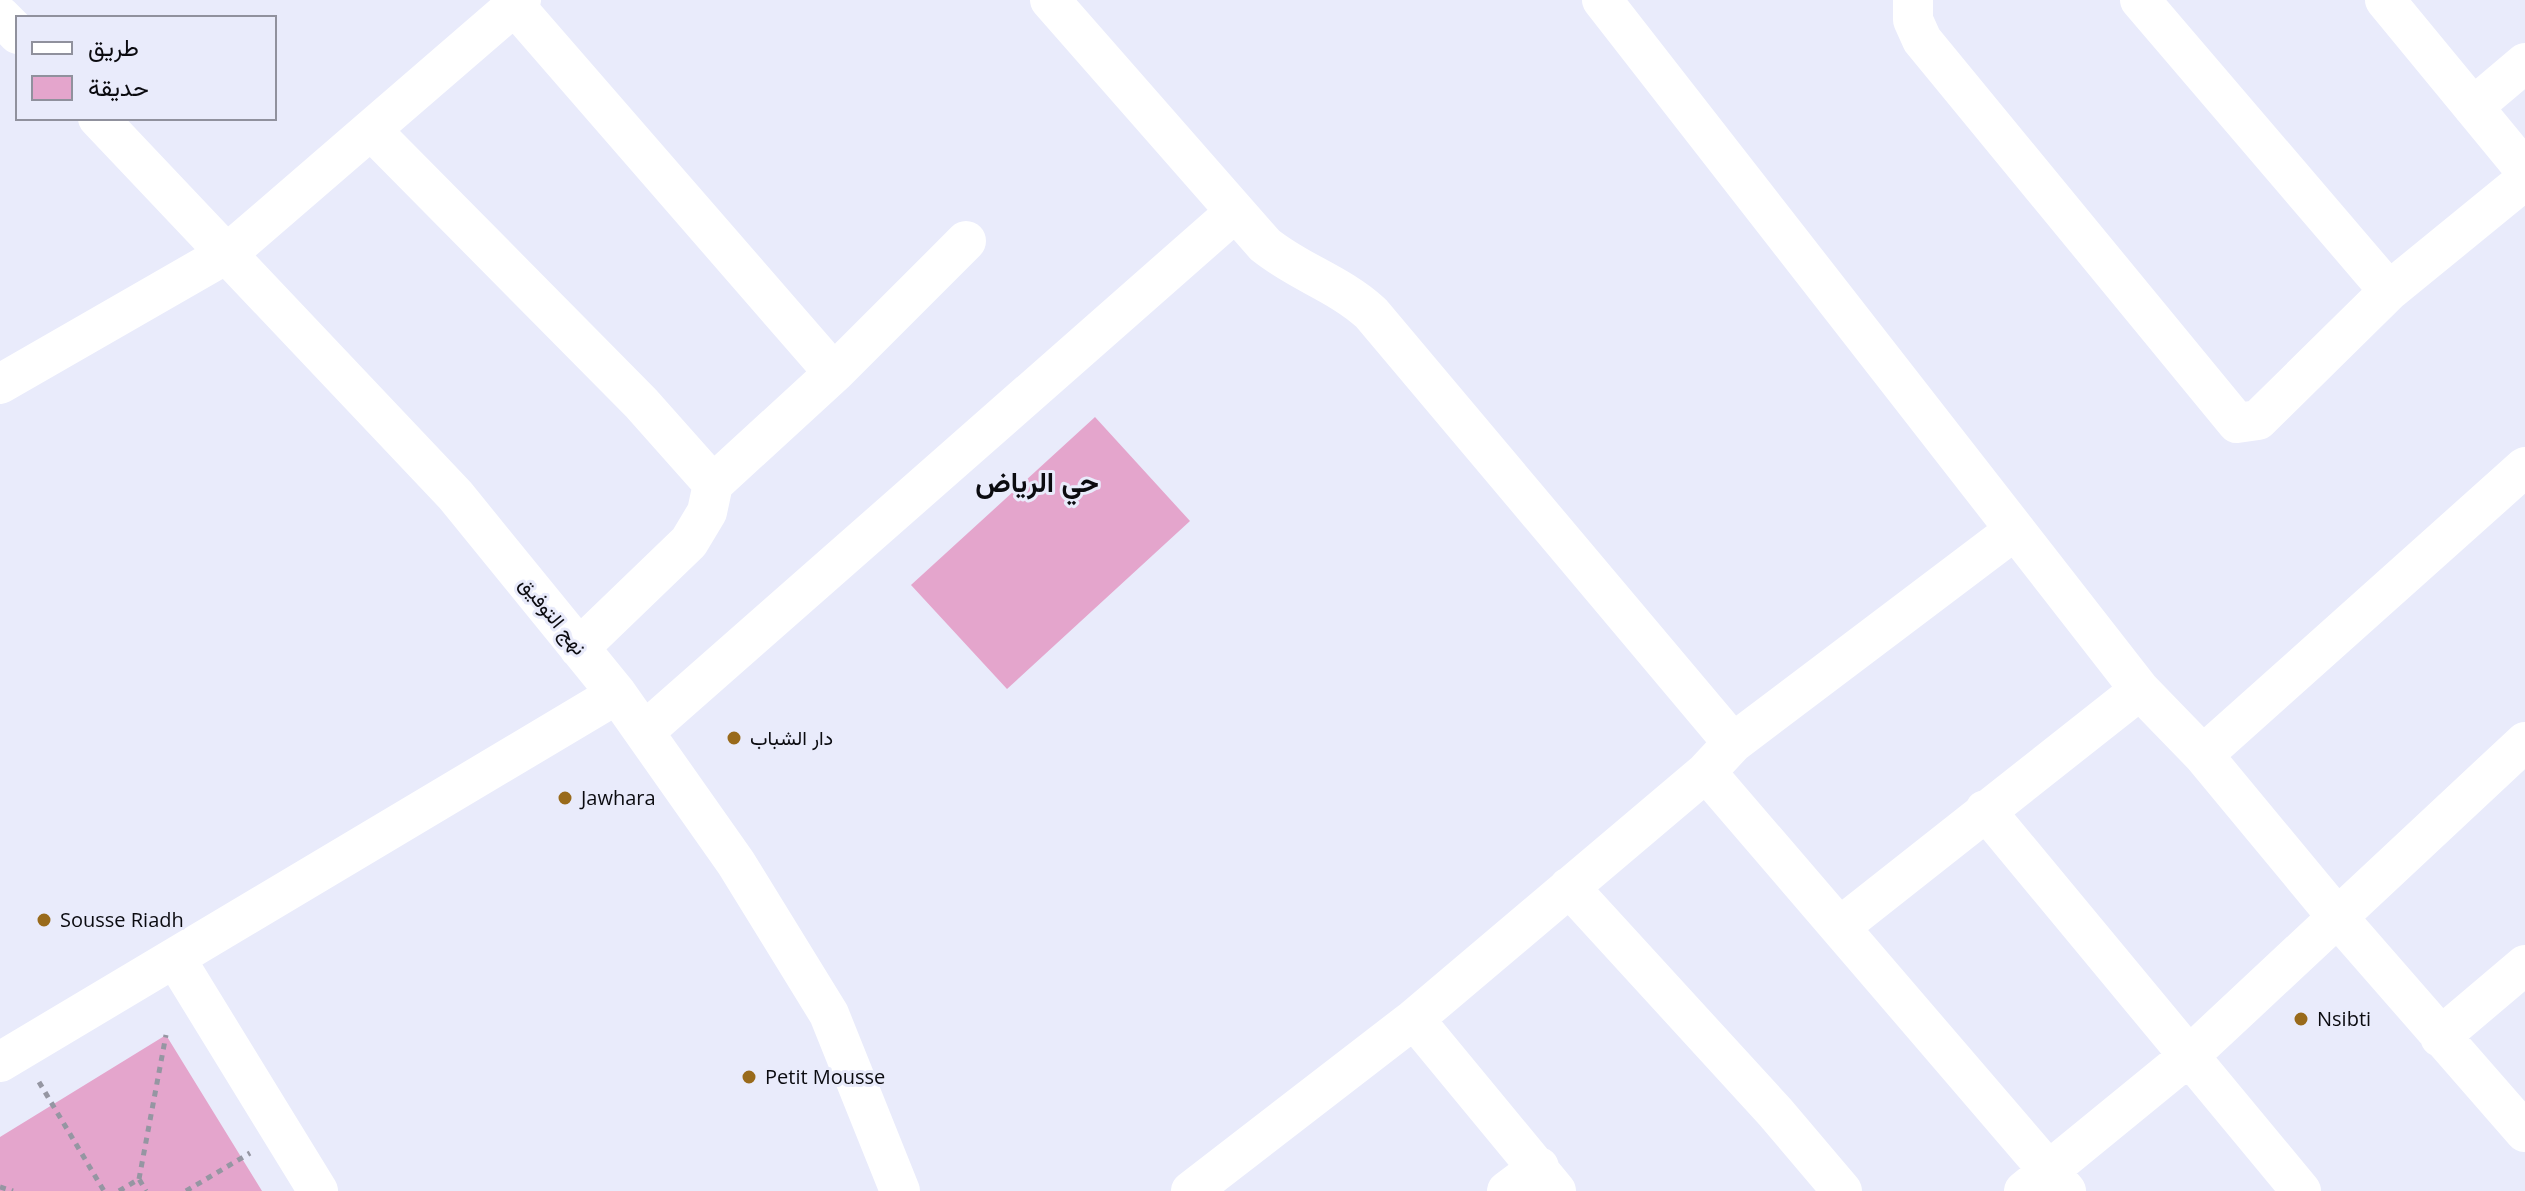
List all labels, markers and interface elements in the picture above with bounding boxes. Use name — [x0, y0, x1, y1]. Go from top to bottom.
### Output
legend — [16, 16, 276, 120]
text: طريق — [88, 30, 139, 63]
text: حديقة — [88, 70, 149, 103]
district label: حي الرياض — [975, 462, 1099, 506]
street label: نهج التوفيق — [513, 571, 593, 661]
place label: دار الشباب — [750, 724, 833, 751]
marker: دار الشباب — [725, 729, 743, 747]
place label: Jawhara — [579, 784, 656, 811]
marker: Jawhara — [556, 789, 574, 807]
place label: Sousse Riadh — [60, 906, 184, 933]
marker: Sousse Riadh — [35, 911, 53, 929]
place label: Nsibti — [2317, 1005, 2371, 1032]
marker: Nsibti — [2292, 1010, 2310, 1028]
place label: Petit Mousse — [765, 1063, 885, 1090]
marker: Petit Mousse — [740, 1068, 758, 1086]

